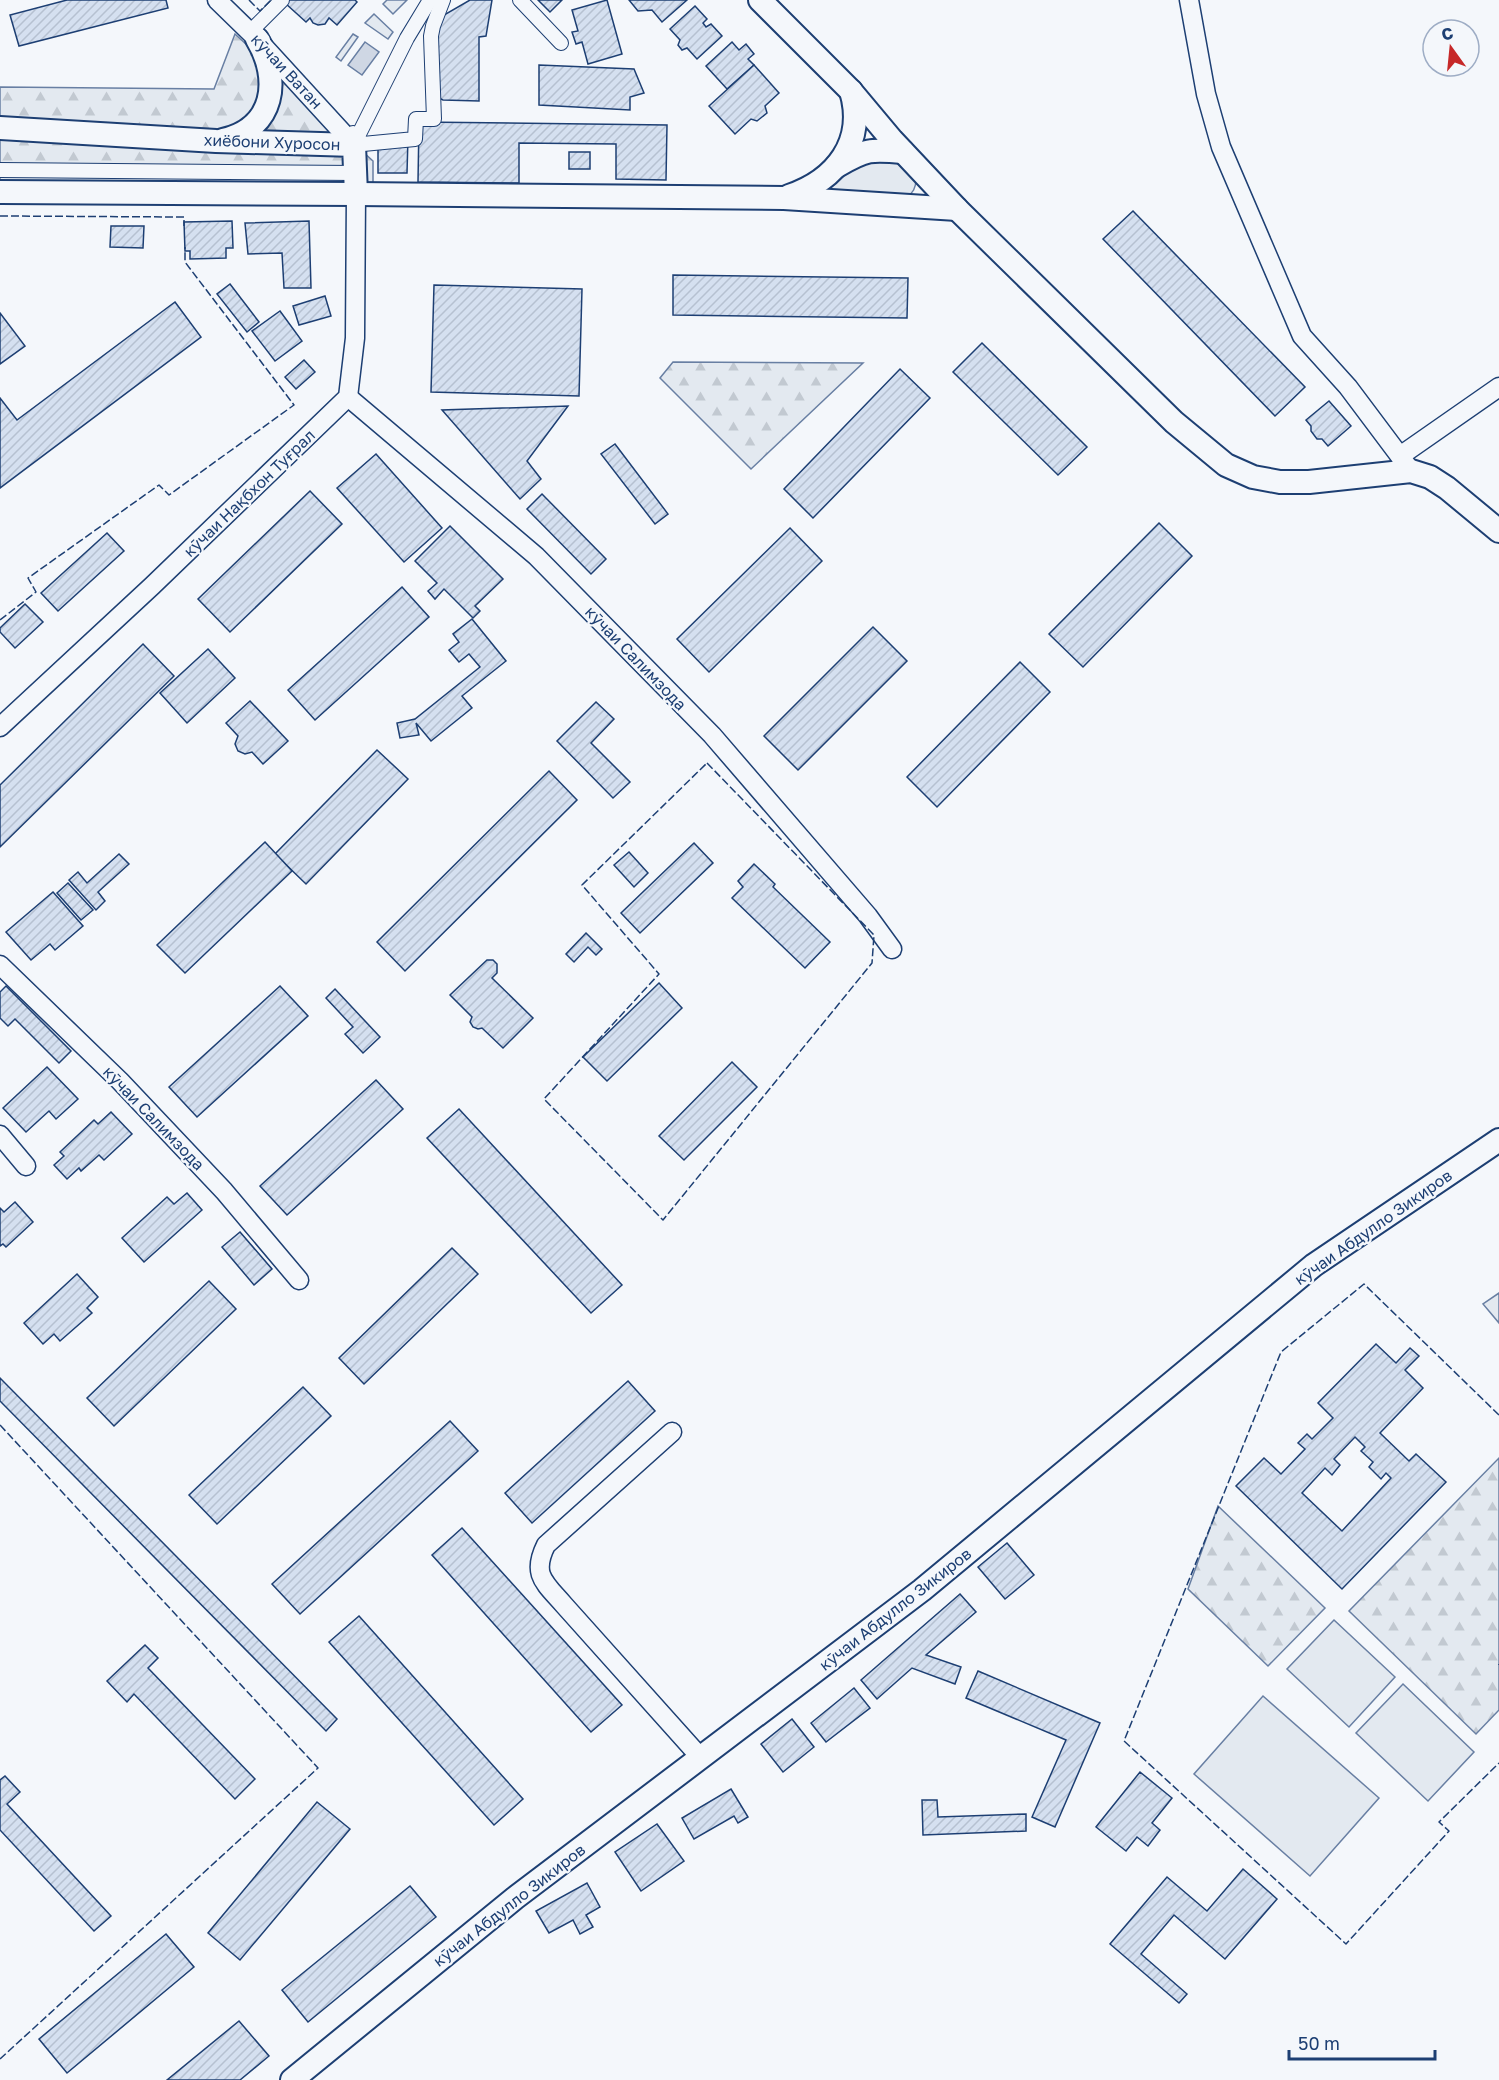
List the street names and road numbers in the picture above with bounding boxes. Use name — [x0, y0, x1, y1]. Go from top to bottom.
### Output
street label: кӯчаи Ватан — [247, 29, 327, 113]
street label: хиёбони Хуросон — [203, 130, 341, 154]
street label: кӯчаи Нақбхон Туғрал — [179, 425, 319, 561]
street label: кӯчаи Салимзода — [581, 602, 691, 714]
street label: кӯчаи Салимзода — [99, 1062, 209, 1174]
street label: кӯчаи Абдулло Зикиров — [1290, 1165, 1456, 1289]
street label: кӯчаи Абдулло Зикиров — [815, 1543, 975, 1675]
street label: кӯчаи Абдулло Зикиров — [429, 1839, 589, 1971]

